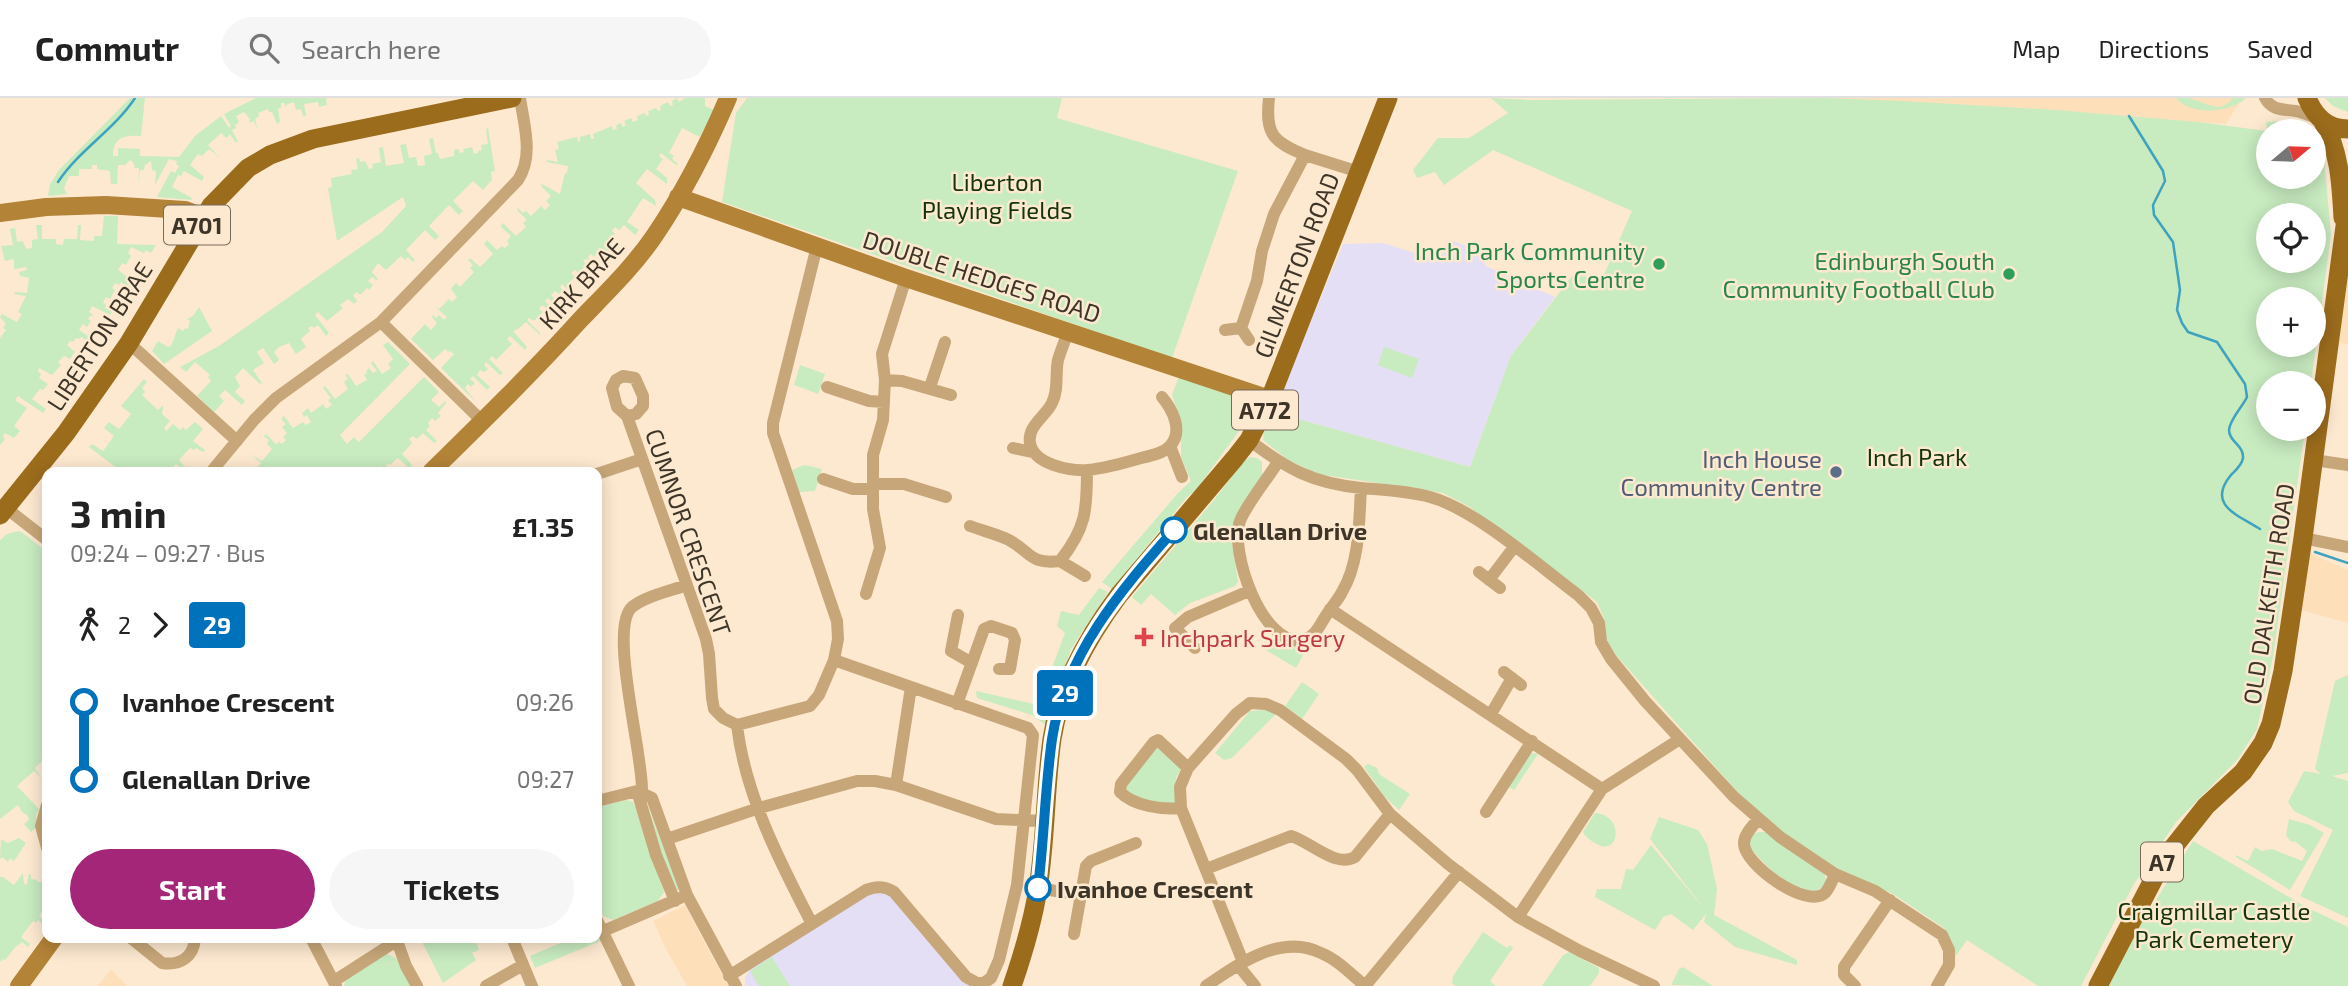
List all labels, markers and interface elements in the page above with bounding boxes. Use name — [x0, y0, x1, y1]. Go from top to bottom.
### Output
search box — [221, 17, 711, 80]
text: Commutr — [35, 28, 179, 68]
icon: search — [245, 29, 283, 67]
text: Search here — [301, 33, 441, 64]
text: Map — [2012, 34, 2060, 63]
text: Directions — [2098, 34, 2209, 63]
text: Saved — [2247, 34, 2313, 63]
north arrow — [2256, 119, 2326, 189]
map controls — [2256, 119, 2326, 441]
park label: Liberton Playing Fields — [922, 167, 1072, 224]
street label: GILMERTON ROAD — [1247, 168, 1345, 362]
button: locate — [2256, 203, 2326, 273]
road number: A701 — [164, 206, 230, 244]
street label: DOUBLE HEDGES ROAD — [859, 224, 1105, 328]
street label: KIRK BRAE — [533, 231, 629, 335]
place label: Inch Park Community Sports Centre — [1415, 236, 1645, 293]
place label: Edinburgh South Community Football Club — [1722, 246, 1995, 303]
street label: LIBERTON BRAE — [40, 256, 158, 416]
marker: Inch Park Community Sports Centre — [1651, 256, 1667, 272]
marker: Edinburgh South Community Football Club — [2001, 266, 2017, 282]
button: + — [2256, 287, 2326, 357]
button: − — [2256, 371, 2326, 441]
road number: A772 — [1232, 390, 1298, 430]
street label: CUMNOR CRESCENT — [640, 425, 738, 639]
park label: Inch Park — [1867, 442, 1967, 471]
place label: Inch House Community Centre — [1621, 444, 1822, 501]
marker: Inch House Community Centre — [1828, 464, 1844, 480]
street label: OLD DALKEITH ROAD — [2236, 481, 2300, 707]
text: 3 min — [70, 490, 167, 536]
text: £1.35 — [512, 511, 574, 542]
place label: Glenallan Drive — [1193, 516, 1367, 545]
marker: Glenallan Drive — [1161, 517, 1187, 543]
text: 09:24 – 09:27 · Bus — [70, 539, 265, 567]
icon: walk — [70, 606, 108, 644]
icon: forward — [141, 606, 179, 644]
text: 29 — [203, 610, 231, 639]
text: 2 — [118, 611, 131, 639]
place label: Inchpark Surgery — [1160, 623, 1345, 652]
marker: Inchpark Surgery — [1134, 627, 1154, 647]
line badge: 29 — [1034, 670, 1096, 716]
text: 29 — [1051, 678, 1079, 707]
text: Ivanhoe Crescent — [122, 686, 334, 717]
text: 09:26 — [515, 688, 574, 716]
text: Glenallan Drive — [122, 763, 311, 794]
text: 09:27 — [517, 765, 574, 793]
road number: A7 — [2141, 842, 2183, 882]
button: Start — [70, 849, 315, 929]
button: Tickets — [329, 849, 574, 929]
place label: Ivanhoe Crescent — [1057, 874, 1253, 903]
marker: Ivanhoe Crescent — [1025, 875, 1051, 901]
park label: Craigmillar Castle Park Cemetery — [2118, 896, 2310, 953]

